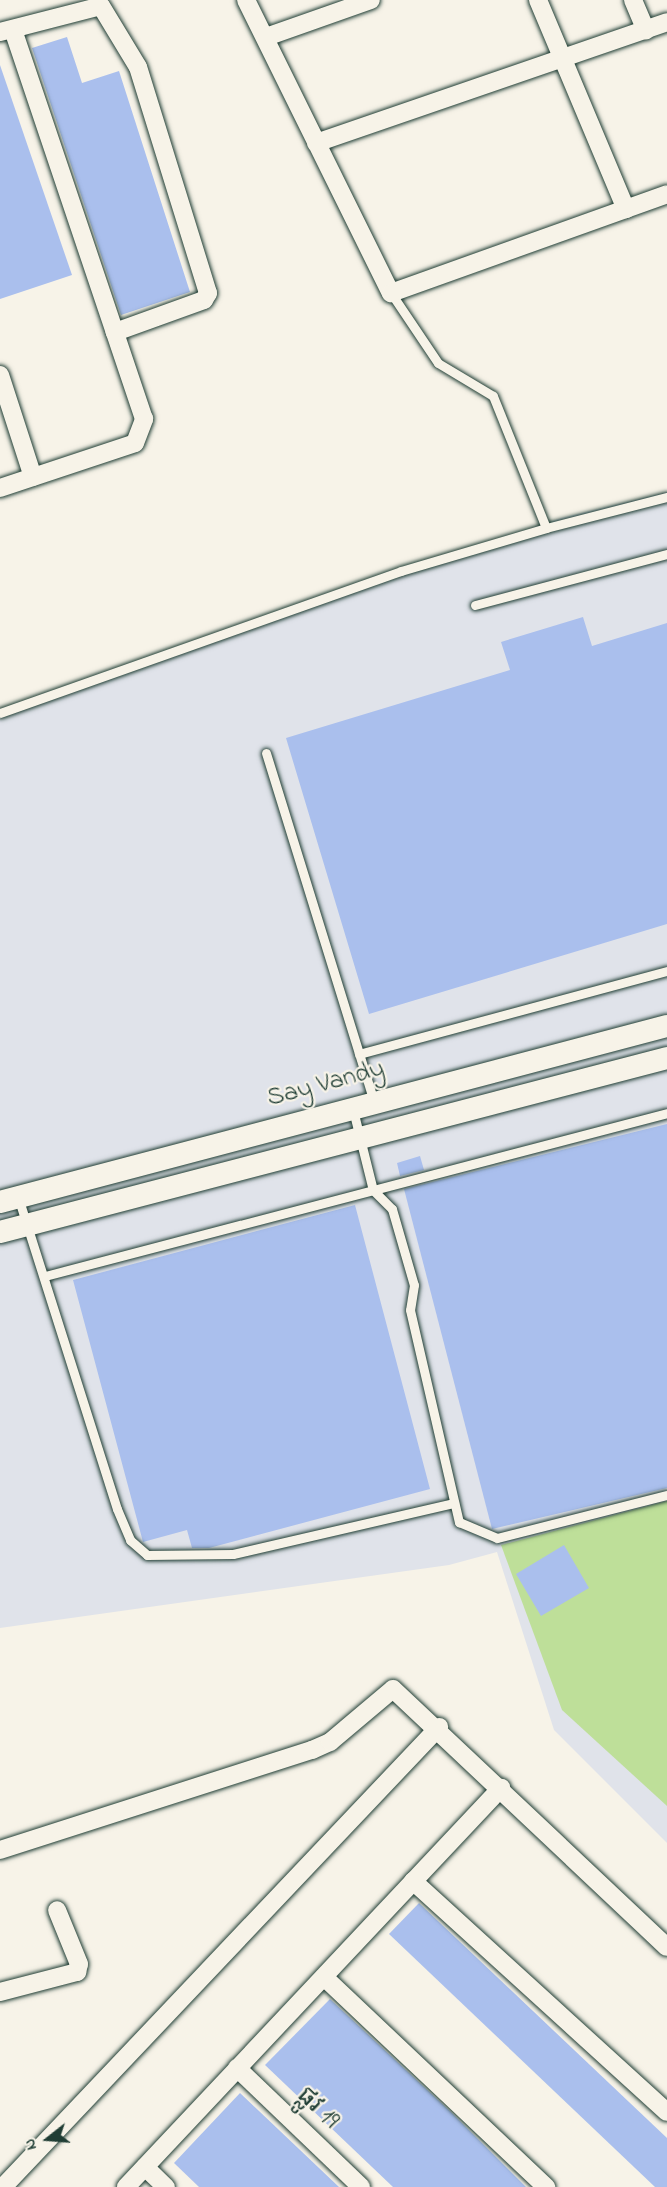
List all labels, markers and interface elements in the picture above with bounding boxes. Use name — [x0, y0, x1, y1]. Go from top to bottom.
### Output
street label: Say Vandy — [264, 1054, 388, 1116]
street label: ផ្លូវ 19 — [289, 2081, 345, 2137]
north arrow — [18, 2109, 78, 2169]
text: N — [18, 2136, 44, 2153]

